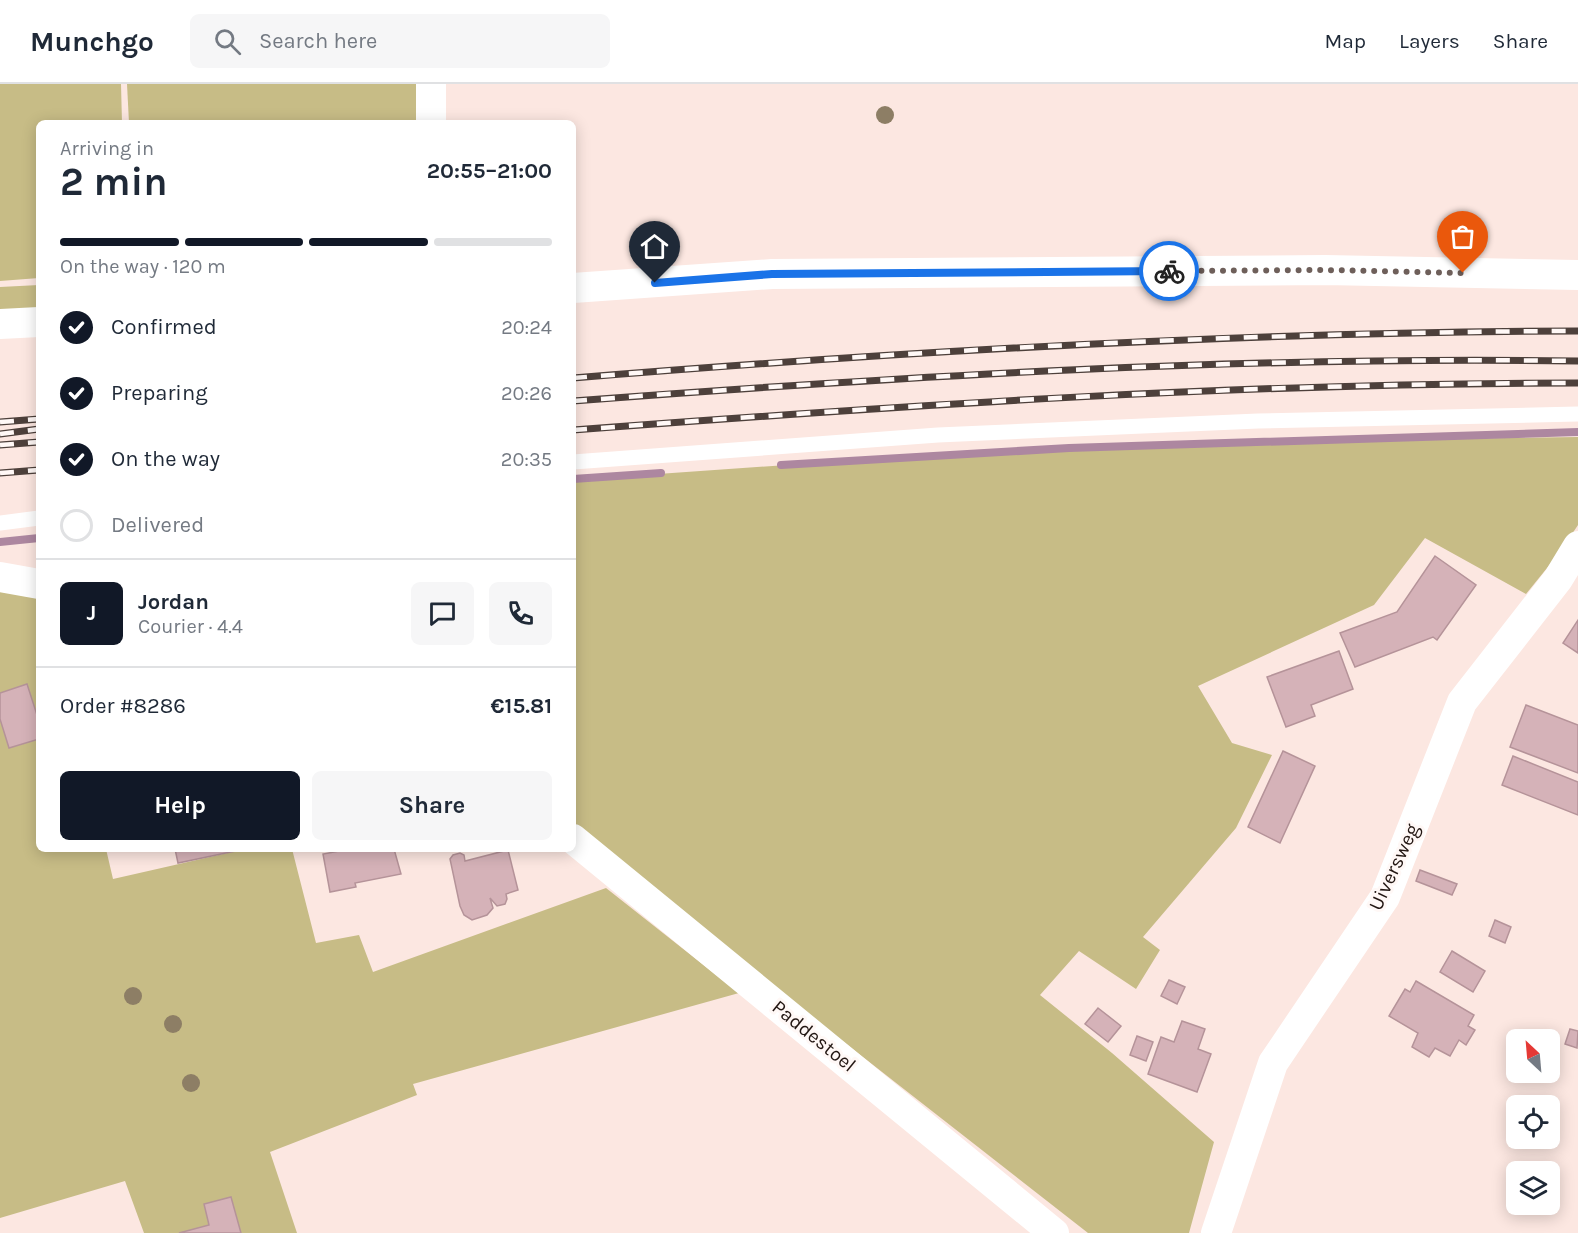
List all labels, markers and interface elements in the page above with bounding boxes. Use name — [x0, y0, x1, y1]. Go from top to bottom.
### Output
search box — [190, 14, 610, 68]
text: Munchgo — [30, 25, 154, 58]
icon: search — [211, 25, 244, 58]
text: Search here — [259, 28, 377, 54]
text: Map — [1324, 29, 1366, 53]
text: Layers — [1399, 29, 1460, 53]
text: Share — [1493, 29, 1548, 53]
text: Arriving in — [60, 137, 154, 160]
text: 20:55–21:00 — [427, 158, 552, 184]
text: 2 min — [60, 159, 168, 205]
pin — [1437, 211, 1488, 273]
icon: bag — [1446, 220, 1479, 253]
pin — [629, 221, 680, 283]
icon: home — [638, 230, 671, 263]
courier — [1139, 241, 1199, 301]
text: On the way · 120 m — [60, 255, 226, 278]
icon: bike — [1153, 255, 1186, 288]
icon: check — [60, 311, 93, 344]
text: Confirmed — [111, 314, 217, 340]
text: 20:24 — [501, 316, 552, 339]
icon: check — [60, 377, 93, 410]
text: Preparing — [111, 380, 208, 406]
text: 20:26 — [501, 382, 552, 405]
icon: check — [60, 443, 93, 476]
text: On the way — [111, 446, 220, 472]
text: 20:35 — [501, 448, 552, 471]
text: Delivered — [111, 512, 204, 538]
button: chat — [411, 582, 474, 645]
button: phone — [489, 582, 552, 645]
text: Jordan — [138, 589, 209, 615]
text: J — [87, 600, 96, 626]
text: Courier · 4.4 — [138, 615, 243, 638]
text: Order #8286 — [60, 693, 186, 719]
text: €15.81 — [491, 693, 552, 719]
button: Help — [60, 771, 300, 840]
button: Share — [312, 771, 552, 840]
street label: Uiversweg — [1364, 820, 1424, 914]
street label: Paddestoel — [768, 995, 860, 1077]
north arrow — [1506, 1029, 1560, 1083]
map controls — [1506, 1029, 1560, 1215]
button: locate — [1506, 1095, 1560, 1149]
button: layers — [1506, 1161, 1560, 1215]

